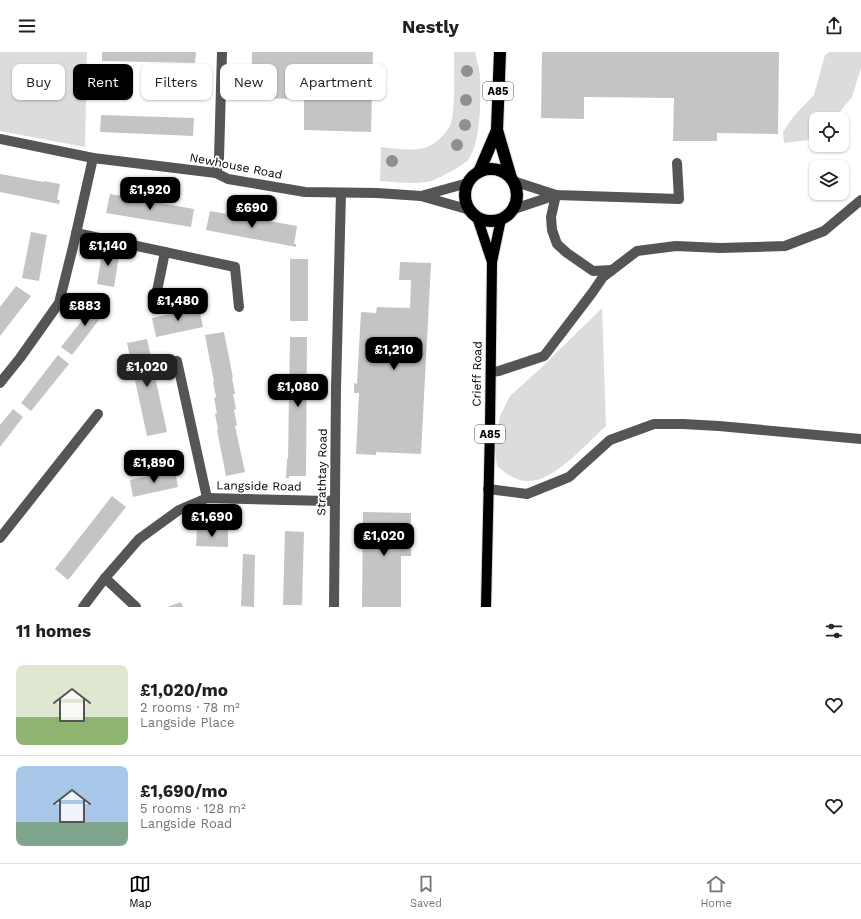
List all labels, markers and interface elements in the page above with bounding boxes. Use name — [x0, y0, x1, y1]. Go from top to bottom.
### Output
icon: menu — [16, 15, 38, 37]
icon: share — [823, 15, 845, 37]
text: Nestly — [402, 16, 459, 37]
chip: Buy — [12, 64, 65, 100]
chip: Rent — [73, 64, 133, 100]
chip: Filters — [141, 64, 212, 100]
chip: New — [220, 64, 277, 100]
chip: Apartment — [285, 64, 386, 100]
road number: A85 — [483, 82, 513, 100]
map controls — [809, 112, 849, 200]
button: locate — [809, 112, 849, 152]
street label: Newhouse Road — [188, 150, 284, 182]
button: layers — [809, 160, 849, 200]
pin: £1,920 — [117, 177, 183, 211]
text: £1,920 — [129, 182, 171, 197]
pin: £690 — [228, 195, 276, 229]
text: £690 — [236, 200, 268, 215]
pin: £1,140 — [75, 233, 141, 267]
text: £1,140 — [89, 238, 127, 253]
pin: £1,480 — [145, 288, 211, 322]
pin: £883 — [61, 293, 109, 327]
text: £1,480 — [157, 293, 199, 308]
text: £883 — [69, 298, 101, 313]
pin: £1,210 — [361, 337, 427, 371]
street label: Crieff Road — [469, 341, 485, 407]
text: £1,210 — [374, 342, 414, 357]
pin: £1,020 — [114, 354, 180, 388]
text: £1,020 — [126, 359, 168, 374]
pin: £1,080 — [265, 374, 331, 408]
text: £1,080 — [277, 379, 319, 394]
road number: A85 — [475, 425, 505, 443]
street label: Strathtay Road — [314, 428, 330, 516]
pin: £1,890 — [121, 450, 187, 484]
text: £1,890 — [133, 455, 175, 470]
street label: Langside Road — [216, 478, 302, 494]
pin: £1,690 — [179, 504, 245, 538]
text: £1,690 — [191, 509, 233, 524]
pin: £1,020 — [351, 523, 417, 557]
text: £1,020 — [363, 528, 405, 543]
icon: filters — [823, 620, 845, 642]
text: 11 homes — [16, 621, 91, 641]
text: £1,020/mo — [140, 680, 228, 700]
icon: home — [48, 681, 96, 729]
icon: heart — [823, 694, 845, 716]
text: 2 rooms · 78 m² — [140, 700, 240, 715]
text: Langside Place — [140, 715, 235, 730]
text: £1,690/mo — [140, 781, 228, 801]
icon: home — [48, 782, 96, 830]
icon: heart — [823, 795, 845, 817]
text: 5 rooms · 128 m² — [140, 801, 246, 816]
text: Langside Road — [140, 816, 232, 831]
tab: Map — [129, 873, 152, 910]
tab: Saved — [410, 873, 442, 910]
tab: Home — [700, 873, 732, 910]

